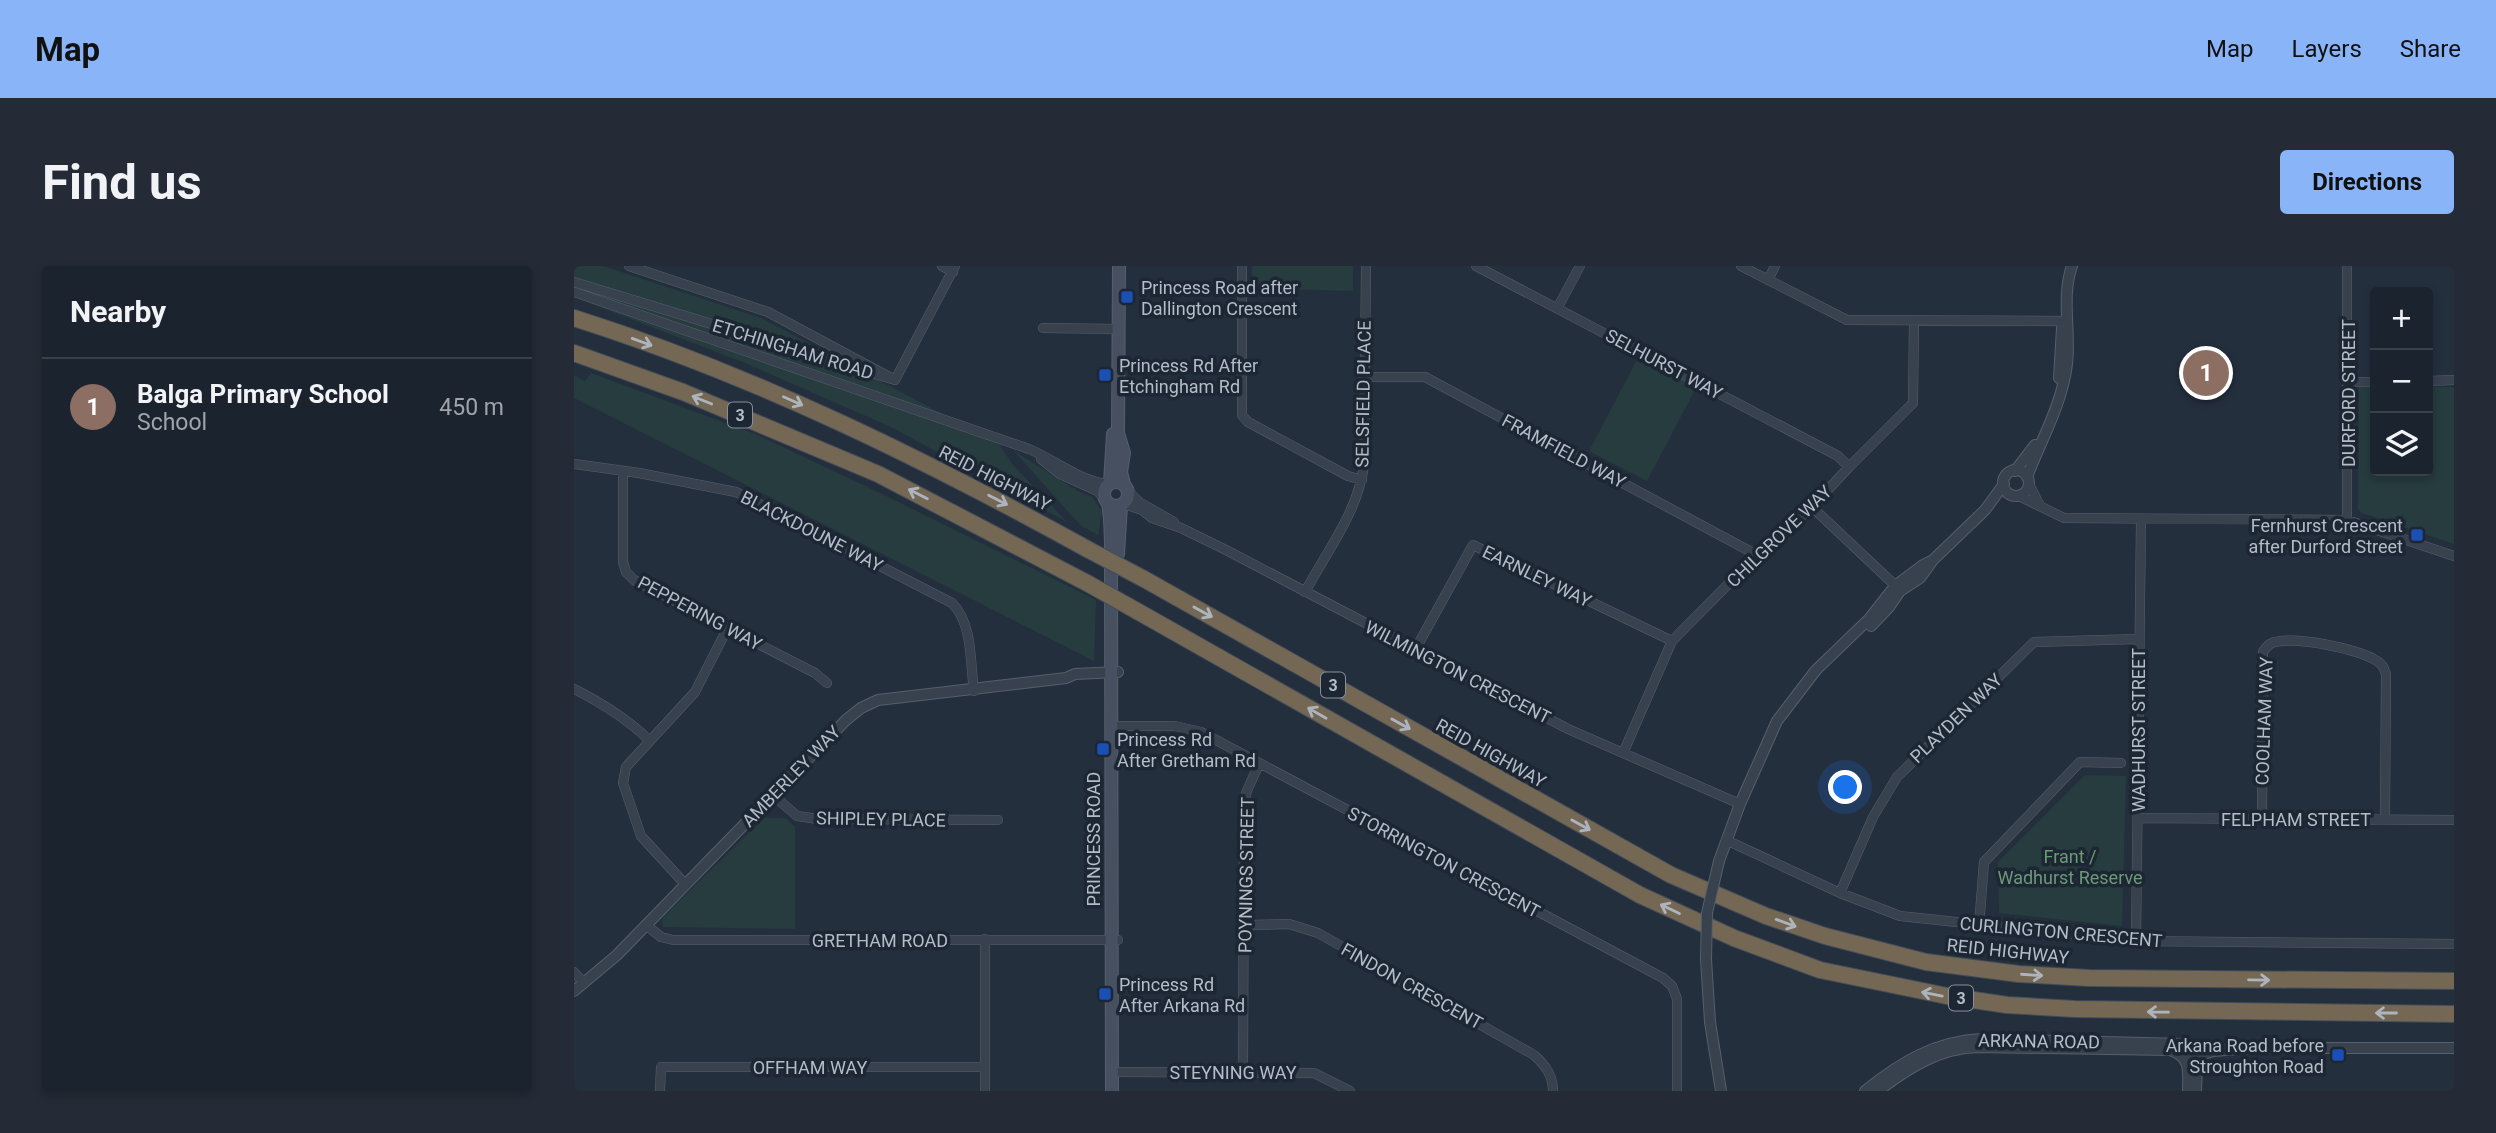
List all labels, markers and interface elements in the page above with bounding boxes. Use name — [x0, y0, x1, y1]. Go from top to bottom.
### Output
text: Map — [35, 30, 100, 69]
text: Map — [2206, 35, 2254, 63]
text: Layers — [2292, 35, 2362, 63]
text: Share — [2400, 35, 2461, 63]
button: Directions — [2280, 150, 2454, 214]
text: Find us — [42, 154, 202, 211]
place label: Princess Road after Dallington Crescent — [1141, 277, 1298, 319]
map controls — [2370, 287, 2433, 476]
button: + — [2370, 287, 2433, 350]
marker: Princess Road after Dallington Crescent — [1119, 289, 1135, 305]
text: Nearby — [70, 294, 166, 329]
street label: ETCHINGHAM ROAD — [710, 315, 876, 383]
street label: DURFORD STREET — [2338, 319, 2359, 467]
street label: SELSFIELD PLACE — [1351, 320, 1375, 468]
street label: SELHURST WAY — [1602, 324, 1726, 404]
one-way arrow — [630, 337, 652, 350]
pin: 1 — [2183, 347, 2229, 399]
button: − — [2370, 350, 2433, 413]
place label: Princess Rd After Etchingham Rd — [1119, 355, 1258, 397]
marker: Princess Rd After Etchingham Rd — [1097, 367, 1113, 383]
text: Balga Primary School — [137, 379, 389, 409]
one-way arrow — [692, 393, 714, 406]
text: 1 — [86, 394, 100, 421]
text: 450 m — [439, 394, 504, 421]
one-way arrow — [781, 396, 803, 409]
road number: 3 — [728, 402, 752, 428]
text: School — [137, 409, 207, 436]
street label: FRAMFIELD WAY — [1499, 410, 1630, 492]
button: layers — [2370, 413, 2433, 476]
street label: REID HIGHWAY — [936, 441, 1055, 515]
street label: CHILGROVE WAY — [1722, 481, 1836, 591]
street label: BLACKDOUNE WAY — [738, 486, 887, 576]
one-way arrow — [908, 487, 929, 501]
one-way arrow — [987, 494, 1008, 507]
place label: Fernhurst Crescent after Durford Street — [2248, 515, 2403, 557]
marker: Fernhurst Crescent after Durford Street — [2409, 527, 2425, 543]
street label: EARNLEY WAY — [1479, 541, 1595, 611]
street label: PEPPERING WAY — [634, 571, 766, 655]
one-way arrow — [1193, 605, 1213, 619]
street label: WILMINGTON CRESCENT — [1362, 616, 1555, 728]
street label: WADHURST STREET — [2128, 648, 2149, 812]
street label: COOLHAM WAY — [2251, 656, 2277, 786]
street label: PLAYDEN WAY — [1906, 669, 2006, 767]
road number: 3 — [1321, 672, 1345, 698]
one-way arrow — [1307, 706, 1328, 719]
street label: REID HIGHWAY — [1432, 714, 1550, 792]
one-way arrow — [1391, 717, 1411, 731]
street label: AMBERLEY WAY — [737, 721, 845, 831]
place label: Princess Rd After Gretham Rd — [1117, 729, 1256, 771]
marker: Princess Rd After Gretham Rd — [1095, 741, 1111, 757]
your location — [1828, 770, 1862, 804]
street label: PRINCESS ROAD — [1083, 772, 1104, 906]
street label: POYNINGS STREET — [1234, 797, 1258, 953]
street label: STORRINGTON CRESCENT — [1344, 802, 1544, 922]
street label: SHIPLEY PLACE — [816, 807, 946, 831]
street label: FELPHAM STREET — [2221, 809, 2371, 830]
one-way arrow — [1570, 819, 1591, 832]
park label: Frant / Wadhurst Reserve — [1997, 846, 2143, 888]
one-way arrow — [1660, 901, 1681, 915]
street label: CURLINGTON CRESCENT — [1959, 913, 2163, 951]
one-way arrow — [1774, 918, 1796, 930]
street label: GRETHAM ROAD — [812, 930, 948, 951]
street label: REID HIGHWAY — [1946, 934, 2070, 968]
street label: FINDON CRESCENT — [1338, 938, 1486, 1034]
one-way arrow — [2020, 968, 2043, 981]
one-way arrow — [2247, 973, 2270, 987]
place label: Princess Rd After Arkana Rd — [1119, 974, 1245, 1016]
marker: Princess Rd After Arkana Rd — [1097, 986, 1113, 1002]
one-way arrow — [1921, 986, 1944, 1000]
road number: 3 — [1949, 986, 1973, 1010]
one-way arrow — [2147, 1005, 2170, 1018]
one-way arrow — [2375, 1006, 2398, 1020]
street label: ARKANA ROAD — [1978, 1029, 2100, 1053]
place label: Arkana Road before Stroughton Road — [2166, 1035, 2324, 1077]
marker: Arkana Road before Stroughton Road — [2330, 1047, 2346, 1063]
street label: OFFHAM WAY — [753, 1057, 867, 1078]
street label: STEYNING WAY — [1169, 1062, 1297, 1083]

